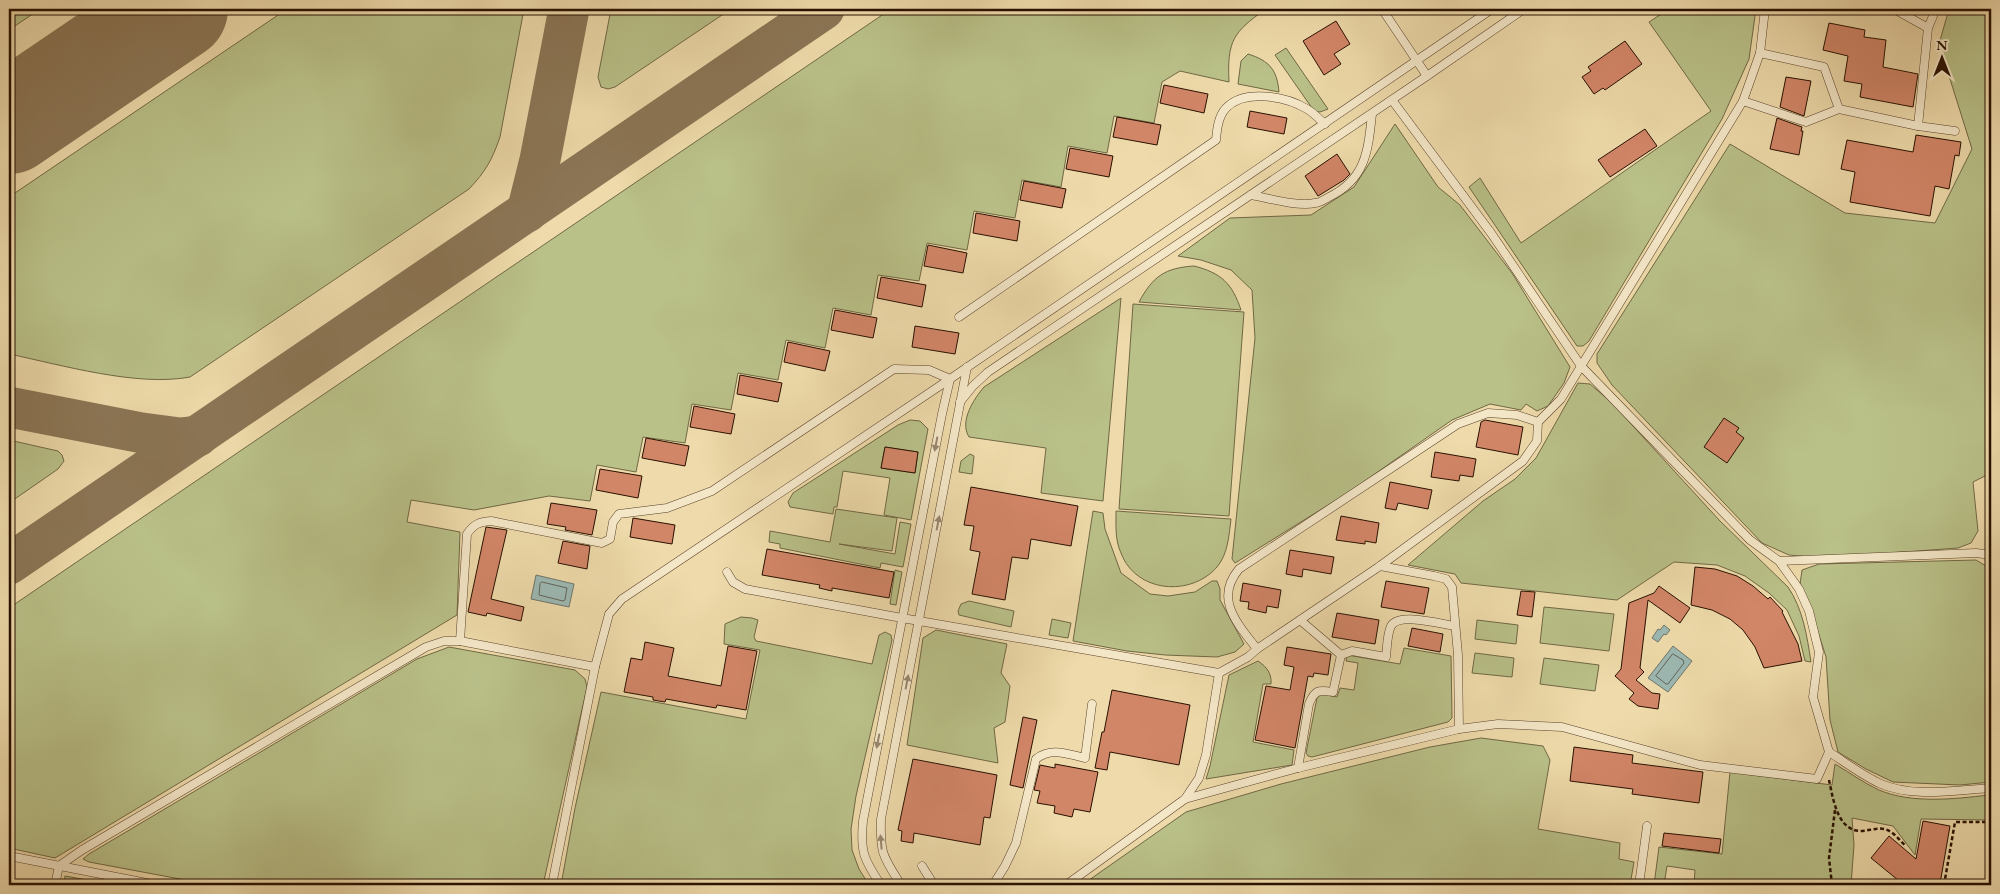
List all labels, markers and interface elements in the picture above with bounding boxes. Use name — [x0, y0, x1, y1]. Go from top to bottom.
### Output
north arrow — [1918, 32, 1968, 82]
text: N — [1936, 36, 1948, 54]
one-way arrow — [932, 436, 940, 452]
one-way arrow — [934, 514, 942, 530]
one-way arrow — [904, 674, 912, 690]
one-way arrow — [874, 733, 882, 749]
one-way arrow — [877, 834, 885, 850]

